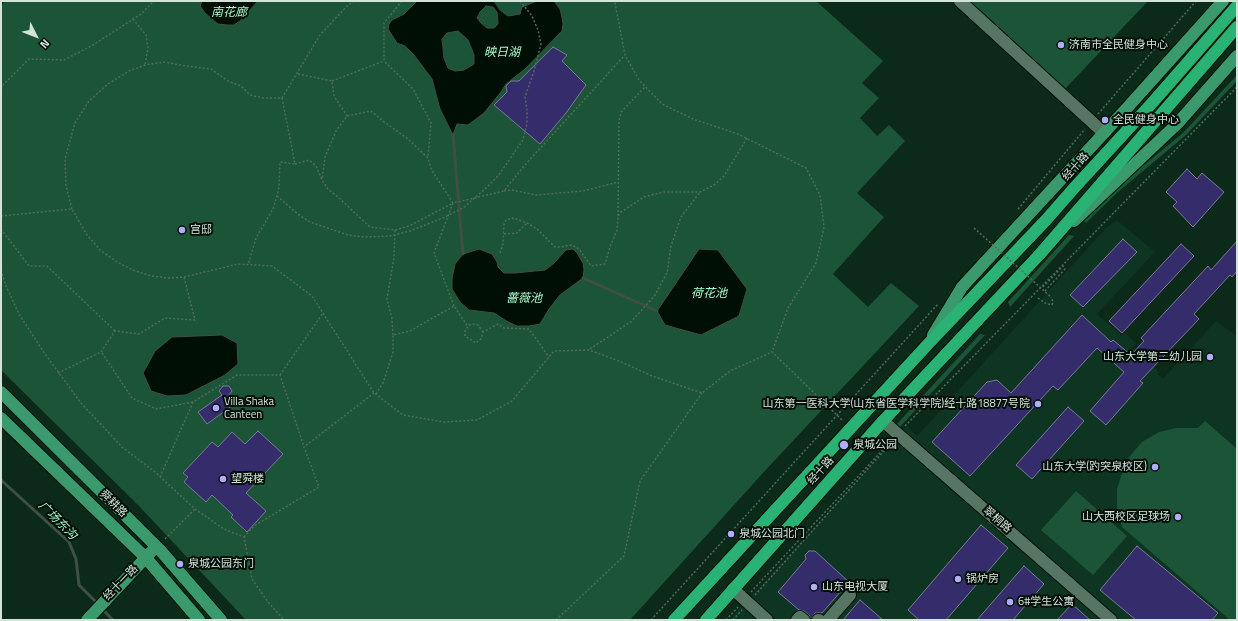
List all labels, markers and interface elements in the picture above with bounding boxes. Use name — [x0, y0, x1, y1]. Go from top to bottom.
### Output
water label: 南花廊 — [211, 6, 247, 20]
north arrow — [16, 16, 56, 56]
text: N — [36, 36, 53, 52]
place label: 济南市全民健身中心 — [1069, 38, 1168, 52]
marker: 济南市全民健身中心 — [1056, 40, 1066, 50]
water label: 映日湖 — [484, 46, 520, 60]
place label: 全民健身中心 — [1113, 113, 1179, 127]
marker: 全民健身中心 — [1100, 115, 1110, 125]
street label: 经十路 — [1060, 150, 1092, 184]
place label: 宫邸 — [190, 223, 212, 237]
marker: 宫邸 — [177, 225, 187, 235]
water label: 荷花池 — [691, 287, 727, 301]
water label: 蔷薇池 — [506, 292, 542, 306]
place label: 山东大学第二幼儿园 — [1103, 350, 1202, 364]
marker: 山东大学第二幼儿园 — [1205, 352, 1215, 362]
place label: Villa Shaka Canteen — [224, 395, 274, 421]
place label: 山东第一医科大学(山东省医学科学院)经十路18877号院 — [762, 397, 1030, 411]
marker: 山东第一医科大学(山东省医学科学院)经十路18877号院 — [1033, 399, 1043, 409]
marker: Villa Shaka Canteen — [211, 403, 221, 413]
place label: 泉城公园 — [853, 438, 897, 452]
marker: 泉城公园 — [838, 439, 850, 451]
street label: 经十路 — [805, 454, 837, 488]
place label: 山东大学(趵突泉校区) — [1042, 460, 1147, 474]
marker: 山东大学(趵突泉校区) — [1150, 462, 1160, 472]
place label: 望舜楼 — [231, 472, 264, 486]
marker: 望舜楼 — [218, 474, 228, 484]
street label: 舜耕路 — [97, 488, 129, 520]
water label: 广场东沟 — [35, 499, 79, 543]
street label: 翠桐路 — [980, 504, 1014, 536]
place label: 山大西校区足球场 — [1082, 510, 1170, 524]
marker: 山大西校区足球场 — [1173, 512, 1183, 522]
place label: 泉城公园北门 — [739, 527, 805, 541]
marker: 泉城公园北门 — [726, 529, 736, 539]
place label: 泉城公园东门 — [188, 557, 254, 571]
marker: 泉城公园东门 — [175, 559, 185, 569]
street label: 经十一路 — [101, 563, 141, 603]
place label: 锅炉房 — [966, 572, 999, 586]
marker: 锅炉房 — [953, 574, 963, 584]
place label: 山东电视大厦 — [822, 580, 888, 594]
marker: 山东电视大厦 — [809, 582, 819, 592]
place label: 6#学生公寓 — [1018, 595, 1074, 609]
marker: 6#学生公寓 — [1005, 597, 1015, 607]

